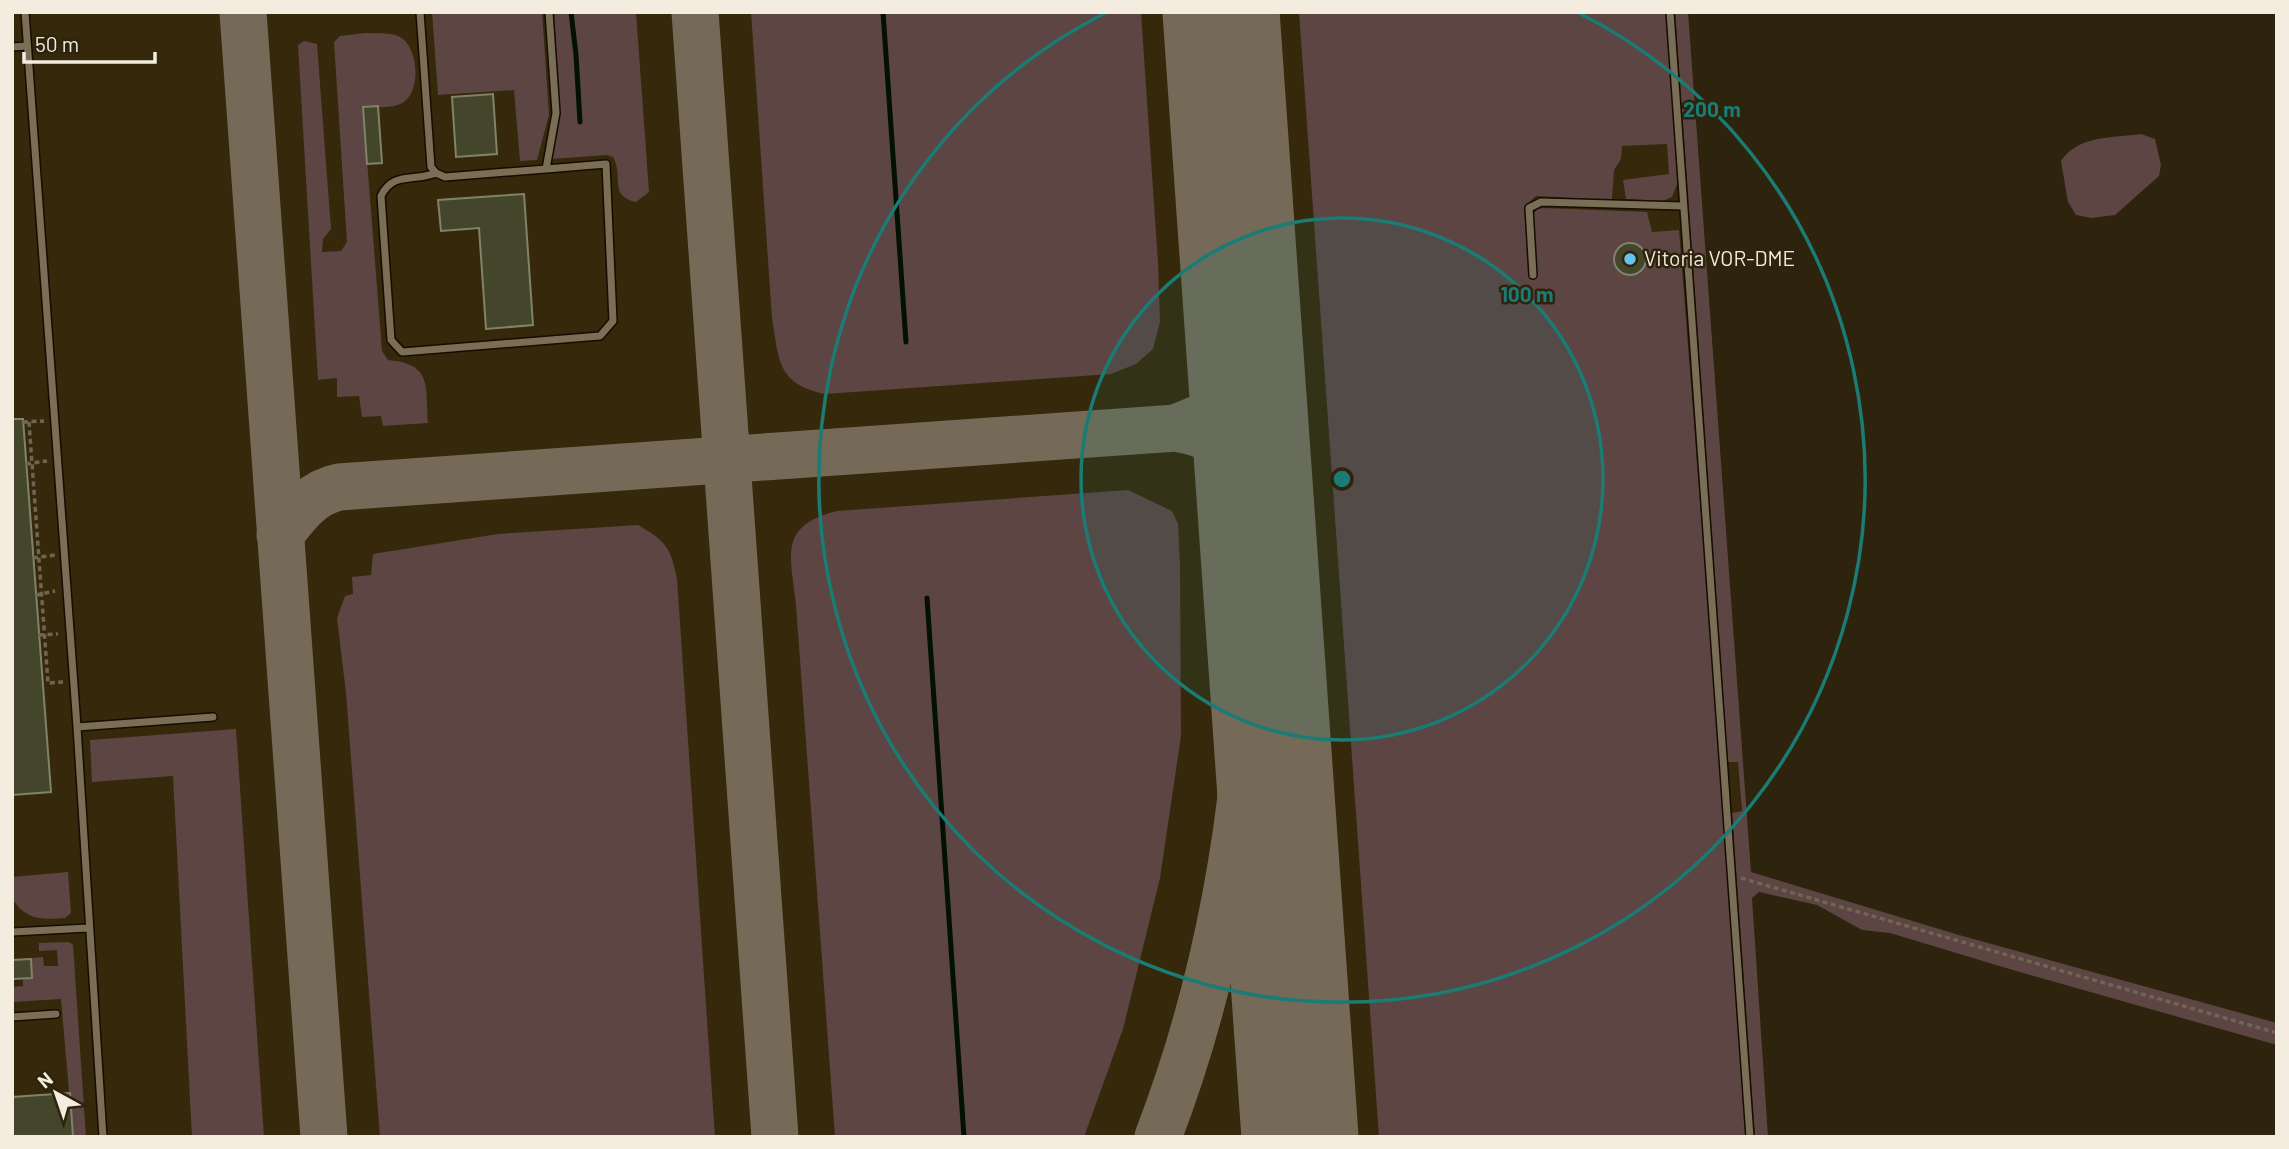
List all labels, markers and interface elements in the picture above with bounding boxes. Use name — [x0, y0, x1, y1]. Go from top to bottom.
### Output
scale bar — [24, 21, 156, 65]
text: 50 m — [35, 31, 79, 56]
text: 200 m — [1683, 96, 1741, 121]
place label: Vitoria VOR-DME — [1644, 245, 1795, 270]
marker: Vitoria VOR-DME — [1622, 251, 1638, 267]
text: 100 m — [1500, 281, 1554, 306]
centre of rings — [1330, 467, 1354, 491]
north arrow — [21, 1058, 91, 1128]
text: N — [33, 1067, 57, 1092]

